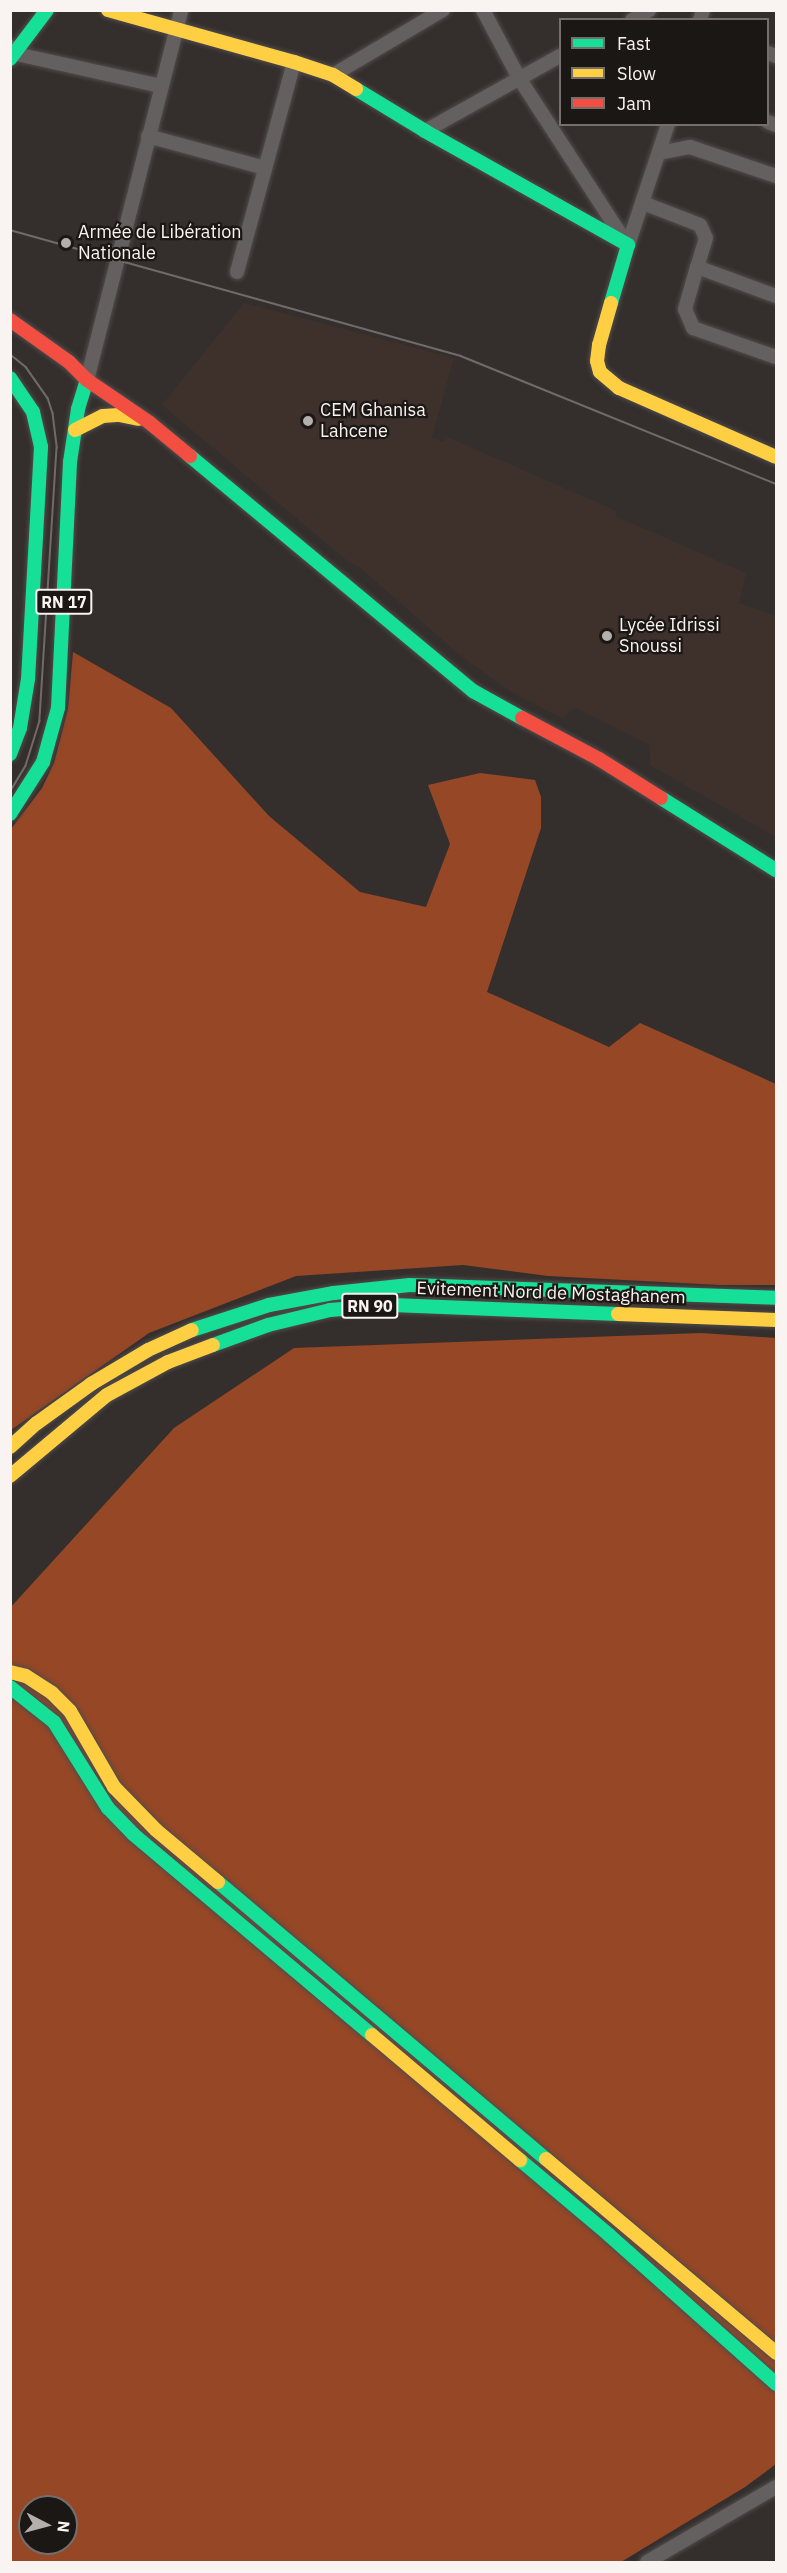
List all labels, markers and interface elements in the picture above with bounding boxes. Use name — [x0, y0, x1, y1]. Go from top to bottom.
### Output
legend — [559, 18, 769, 126]
text: Fast — [617, 32, 651, 55]
text: Slow — [617, 62, 656, 85]
text: Jam — [617, 92, 652, 115]
place label: Armée de Libération Nationale — [78, 222, 242, 264]
marker: Armée de Libération Nationale — [59, 236, 73, 250]
place label: CEM Ghanisa Lahcene — [320, 400, 426, 442]
marker: CEM Ghanisa Lahcene — [301, 414, 315, 428]
road number: RN 17 — [34, 589, 94, 615]
place label: Lycée Idrissi Snoussi — [619, 615, 720, 658]
marker: Lycée Idrissi Snoussi — [600, 629, 614, 643]
street label: Evitement Nord de Mostaghanem — [416, 1278, 686, 1308]
road number: RN 90 — [340, 1293, 400, 1319]
north arrow — [18, 2495, 78, 2555]
text: N — [53, 2520, 74, 2533]

